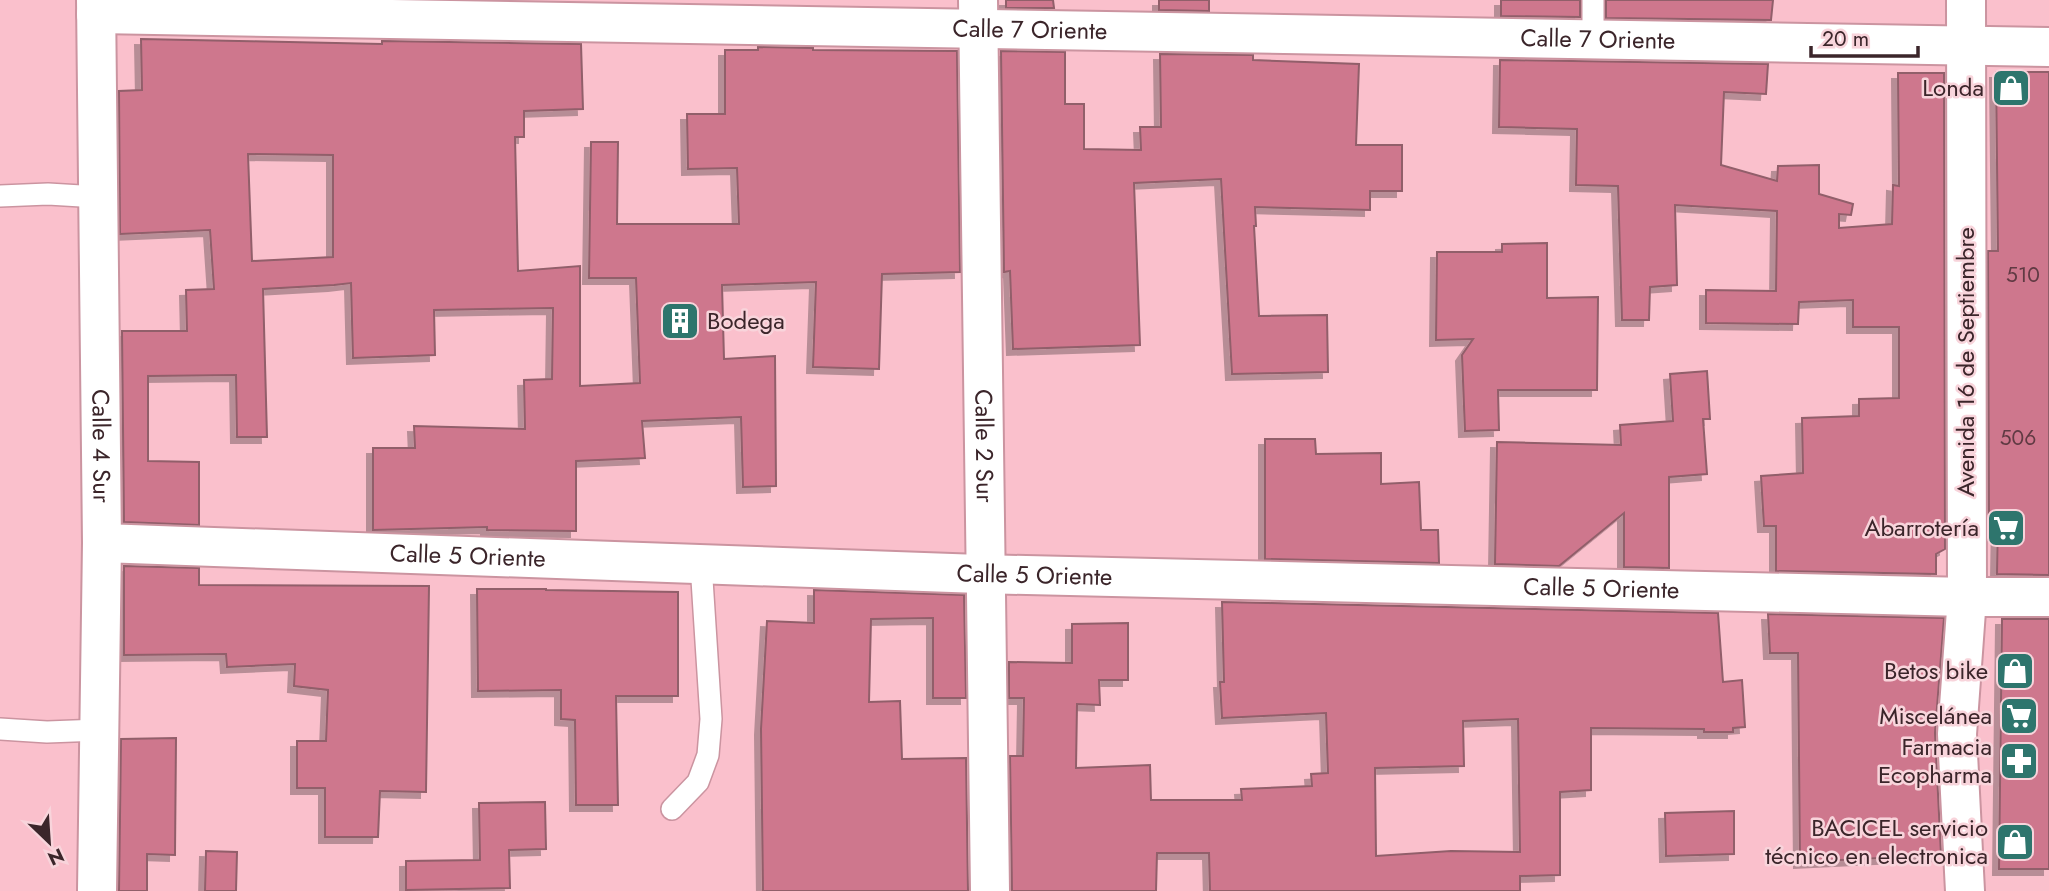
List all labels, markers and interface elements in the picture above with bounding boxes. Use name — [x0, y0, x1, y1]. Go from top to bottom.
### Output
street label: Calle 7 Oriente — [952, 10, 1108, 48]
scale bar — [1811, 14, 1918, 58]
street label: Calle 7 Oriente — [1520, 20, 1676, 58]
text: 20 m — [1822, 24, 1869, 54]
shop icon: Londa — [1990, 67, 2032, 109]
place label: Londa — [1922, 70, 1984, 105]
street label: Avenida 16 de Septiembre — [1948, 227, 1983, 497]
house number: 510 — [2006, 260, 2040, 290]
building icon: Bodega — [659, 300, 701, 342]
place label: Bodega — [707, 303, 785, 338]
street label: Calle 4 Sur — [83, 389, 120, 504]
street label: Calle 2 Sur — [966, 389, 1003, 504]
house number: 506 — [2000, 423, 2036, 453]
supermarket icon: Abarrotería — [1985, 507, 2027, 549]
place label: Abarrotería — [1865, 510, 1979, 545]
street label: Calle 5 Oriente — [389, 535, 546, 576]
street label: Calle 5 Oriente — [956, 555, 1113, 594]
street label: Calle 5 Oriente — [1523, 569, 1680, 607]
shop icon: Betos bike — [1994, 650, 2036, 692]
place label: Betos bike — [1884, 653, 1988, 688]
supermarket icon: Miscelánea — [1998, 695, 2040, 737]
place label: Miscelánea — [1879, 698, 1992, 733]
place label: Farmacia Ecopharma — [1878, 729, 1992, 792]
pharmacy icon: Farmacia Ecopharma — [1998, 740, 2040, 782]
north arrow — [14, 807, 84, 877]
place label: BACICEL servicio técnico en electronica — [1765, 810, 1988, 873]
shop icon: BACICEL servicio técnico en electronica — [1994, 821, 2036, 863]
text: N — [43, 842, 69, 872]

